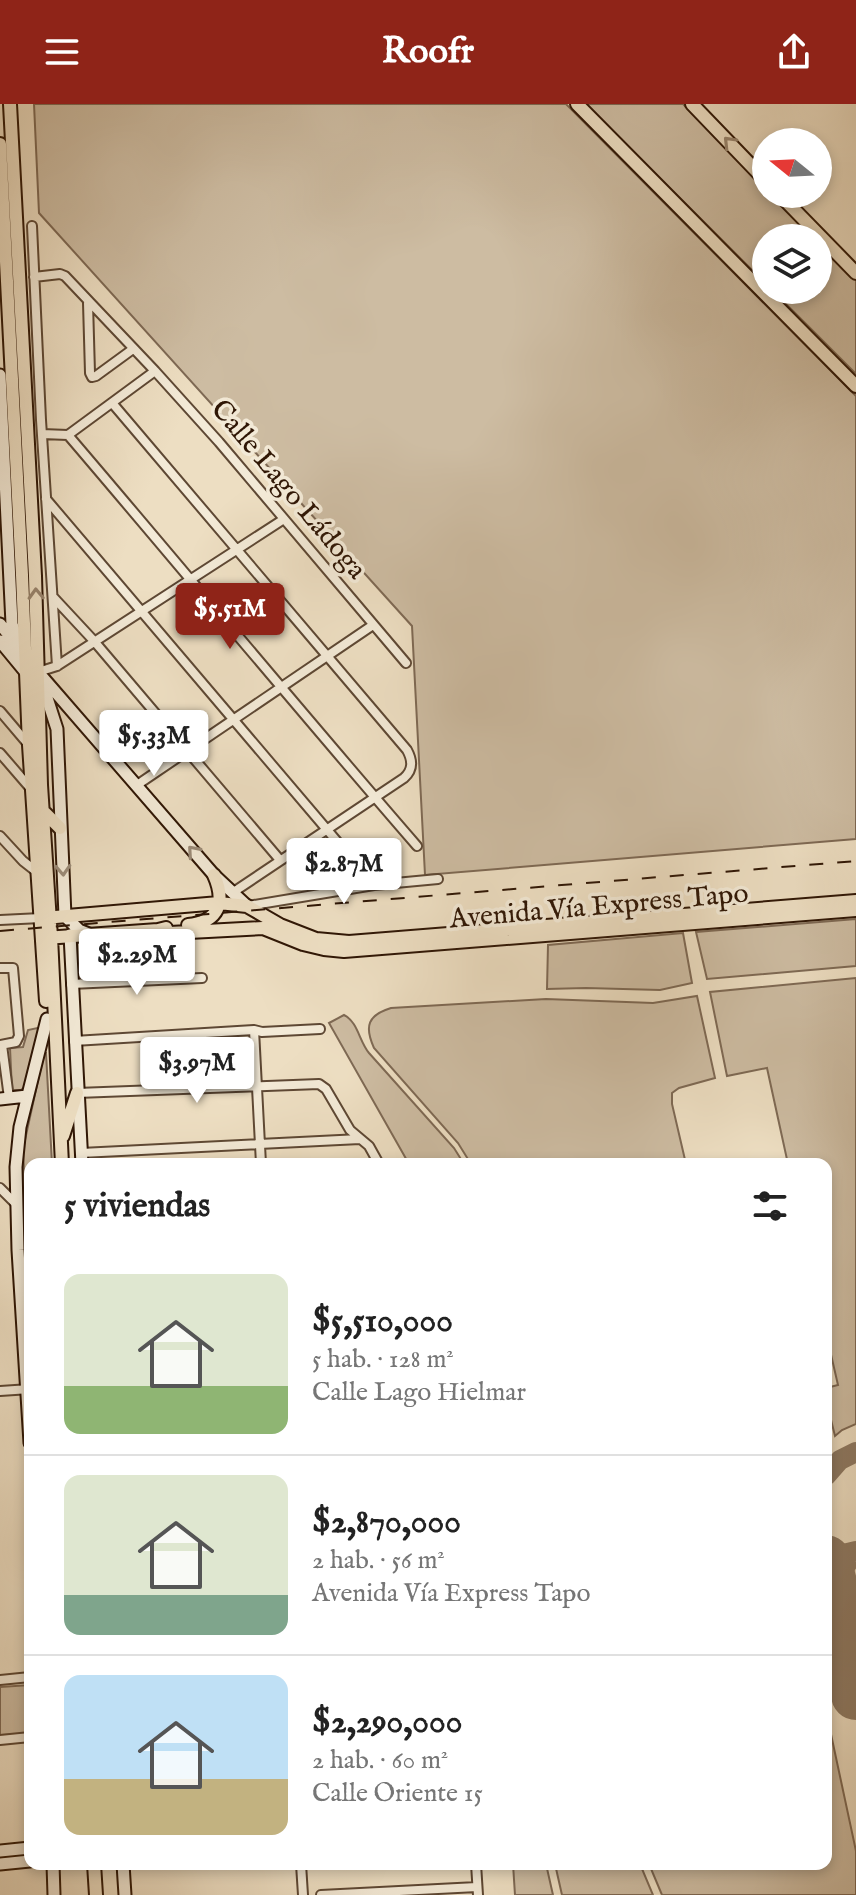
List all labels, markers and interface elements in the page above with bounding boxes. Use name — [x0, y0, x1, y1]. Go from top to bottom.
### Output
text: Roofr — [382, 29, 474, 75]
icon: menu — [40, 30, 84, 74]
icon: share — [772, 30, 816, 74]
north arrow — [752, 128, 832, 208]
map controls — [752, 128, 832, 304]
one-way arrow — [724, 137, 738, 151]
button: layers — [752, 224, 832, 304]
street label: Calle Lago Ládoga — [203, 393, 374, 588]
pin: $5.51M — [165, 583, 295, 651]
one-way arrow — [27, 587, 44, 600]
text: $5.51M — [194, 592, 266, 625]
pin: $5.33M — [89, 710, 219, 778]
text: $5.33M — [117, 719, 191, 752]
pin: $2.87M — [279, 838, 409, 906]
one-way arrow — [188, 845, 203, 860]
text: $2.87M — [305, 847, 383, 880]
one-way arrow — [55, 864, 72, 877]
street label: Avenida Vía Express Tapo — [447, 876, 750, 938]
pin: $2.29M — [72, 929, 202, 997]
text: $2.29M — [97, 938, 177, 971]
pin: $3.97M — [132, 1037, 262, 1105]
text: $3.97M — [158, 1046, 236, 1079]
icon: filters — [748, 1184, 792, 1228]
text: 5 viviendas — [64, 1185, 210, 1228]
text: $5,510,000 — [312, 1300, 453, 1343]
icon: home — [128, 1306, 224, 1402]
text: 5 hab. · 128 m² — [312, 1343, 454, 1376]
text: Calle Lago Hielmar — [312, 1376, 526, 1409]
text: $2,870,000 — [312, 1501, 461, 1544]
icon: home — [128, 1507, 224, 1603]
text: 2 hab. · 56 m² — [312, 1544, 445, 1577]
text: Avenida Vía Express Tapo — [312, 1577, 590, 1610]
text: $2,290,000 — [312, 1701, 462, 1744]
icon: home — [128, 1707, 224, 1803]
text: 2 hab. · 60 m² — [312, 1744, 448, 1777]
text: Calle Oriente 15 — [312, 1777, 483, 1810]

